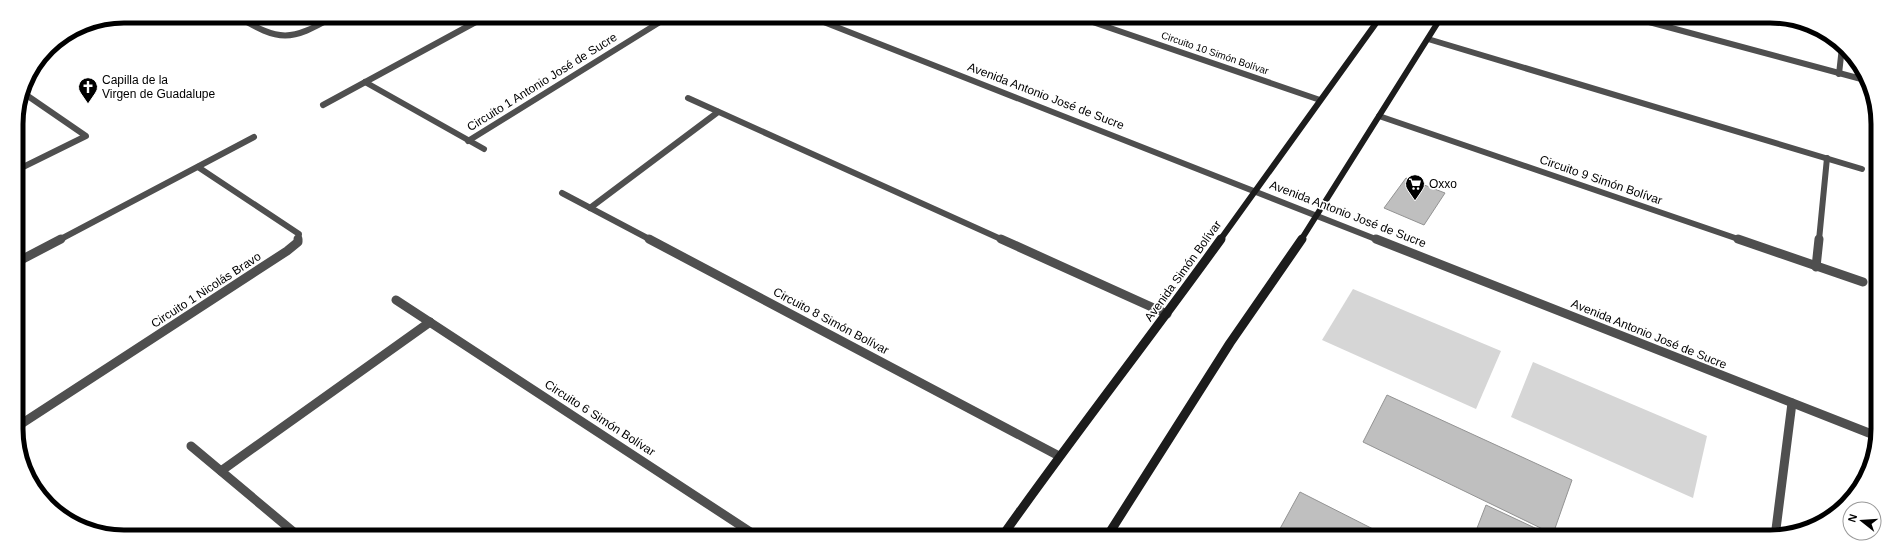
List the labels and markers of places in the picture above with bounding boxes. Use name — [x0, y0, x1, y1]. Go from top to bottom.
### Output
place label: Capilla de la Virgen de Guadalupe — [102, 73, 216, 101]
church icon: Capilla de la Virgen de Guadalupe — [77, 76, 99, 104]
supermarket icon: Oxxo — [1404, 173, 1426, 201]
place label: Oxxo — [1429, 177, 1457, 191]

